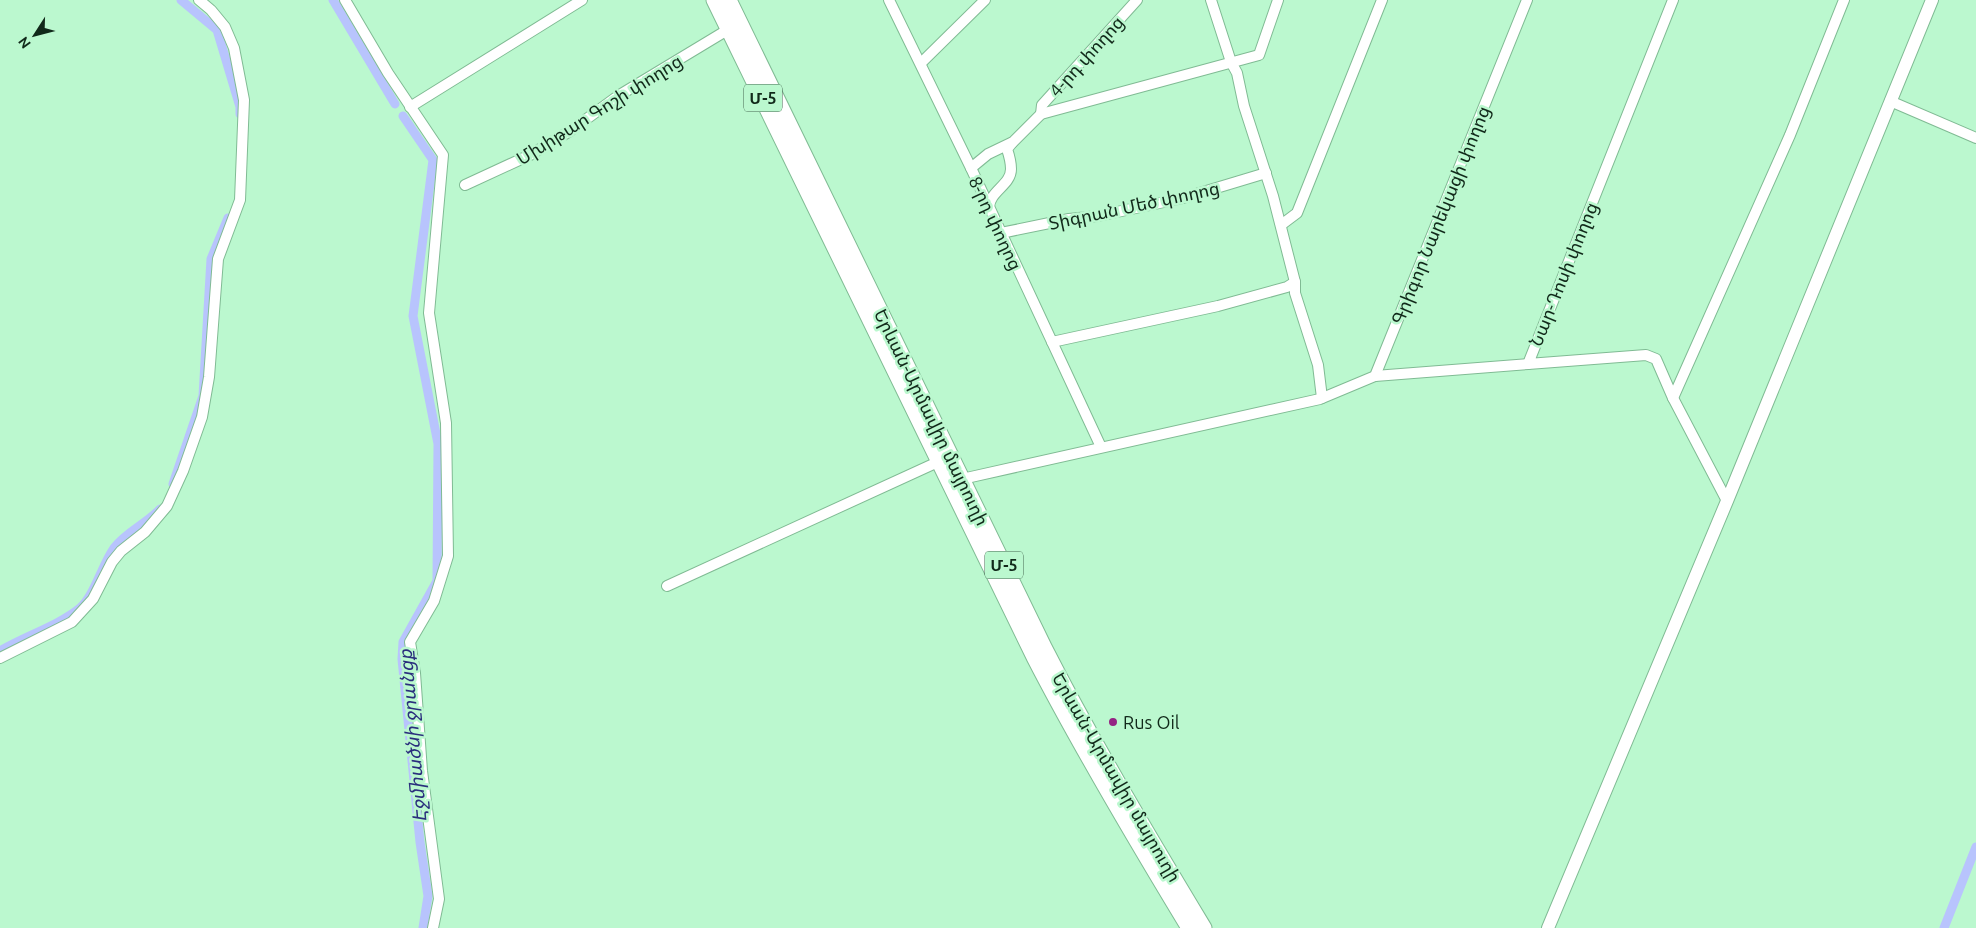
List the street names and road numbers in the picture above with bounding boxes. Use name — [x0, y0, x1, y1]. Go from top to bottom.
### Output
street label: 4-րդ փողոց — [1045, 12, 1128, 101]
street label: Մխիթար Գոշի փողոց — [513, 50, 686, 169]
road number: Մ-5 — [744, 85, 782, 112]
street label: Գրիգոր Նարեկացի փողոց — [1387, 103, 1494, 328]
street label: 8-րդ փողոց — [965, 173, 1026, 273]
street label: Տիգրան Մեծ փողոց — [1047, 177, 1221, 234]
street label: Նար-Դոսի փողոց — [1525, 199, 1602, 349]
street label: Երևան-Արմավիր մայրուղի — [870, 306, 993, 529]
road number: Մ-5 — [985, 552, 1023, 578]
street label: Երևան-Արմավիր մայրուղի — [1048, 669, 1185, 886]

